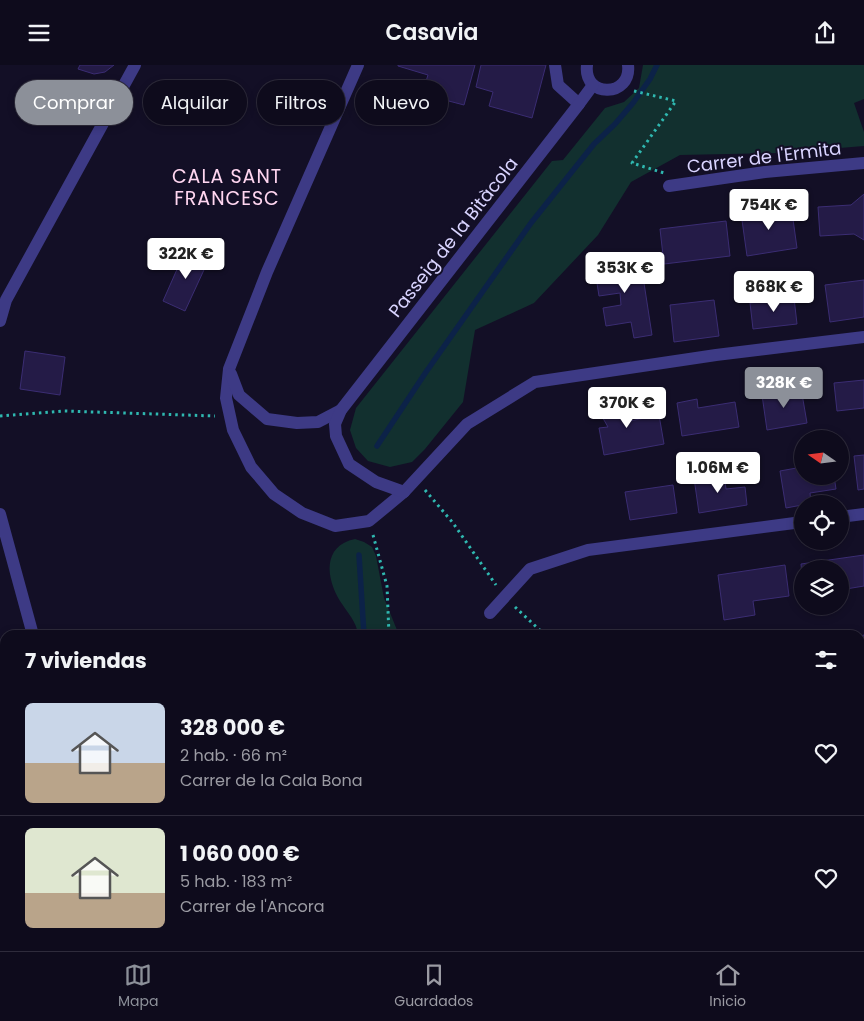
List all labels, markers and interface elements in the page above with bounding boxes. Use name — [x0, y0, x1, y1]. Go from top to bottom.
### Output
text: Casavia — [386, 17, 478, 48]
icon: menu — [25, 19, 53, 47]
icon: share — [811, 19, 839, 47]
chip: Comprar — [15, 80, 133, 125]
chip: Alquilar — [143, 80, 247, 125]
chip: Filtros — [257, 80, 345, 125]
chip: Nuevo — [355, 80, 448, 125]
street label: Carrer de l'Ermita — [685, 135, 843, 179]
street label: Passeig de la Bitàcola — [383, 152, 523, 322]
district label: CALA SANT FRANCESC — [172, 163, 282, 212]
pin: 754K € — [728, 189, 810, 231]
text: 754K € — [740, 193, 798, 216]
pin: 322K € — [145, 237, 227, 280]
text: 322K € — [158, 242, 214, 265]
pin: 353K € — [584, 251, 666, 294]
text: 353K € — [596, 256, 654, 279]
pin: 868K € — [733, 271, 815, 313]
text: 868K € — [745, 275, 803, 298]
pin: 328K € — [743, 367, 825, 409]
text: 328K € — [756, 371, 812, 394]
pin: 370K € — [586, 387, 668, 429]
text: 370K € — [599, 391, 655, 414]
north arrow — [794, 430, 849, 485]
map controls — [794, 430, 849, 615]
pin: 1.06M € — [672, 451, 764, 494]
text: 1.06M € — [687, 456, 749, 479]
button: locate — [794, 495, 849, 550]
button: layers — [794, 560, 849, 615]
text: 7 viviendas — [25, 646, 147, 675]
icon: filters — [812, 646, 840, 674]
text: 328 000 € — [180, 713, 285, 742]
icon: home — [65, 723, 125, 783]
icon: heart — [812, 739, 840, 767]
text: 2 hab. · 66 m² — [180, 744, 287, 767]
text: Carrer de la Cala Bona — [180, 769, 363, 792]
text: 1 060 000 € — [180, 839, 300, 868]
icon: home — [65, 848, 125, 908]
icon: heart — [812, 864, 840, 892]
text: 5 hab. · 183 m² — [180, 870, 292, 893]
text: Carrer de l'Ancora — [180, 895, 325, 918]
tab: Mapa — [118, 961, 158, 1012]
tab: Guardados — [394, 961, 473, 1012]
tab: Inicio — [709, 961, 746, 1012]

